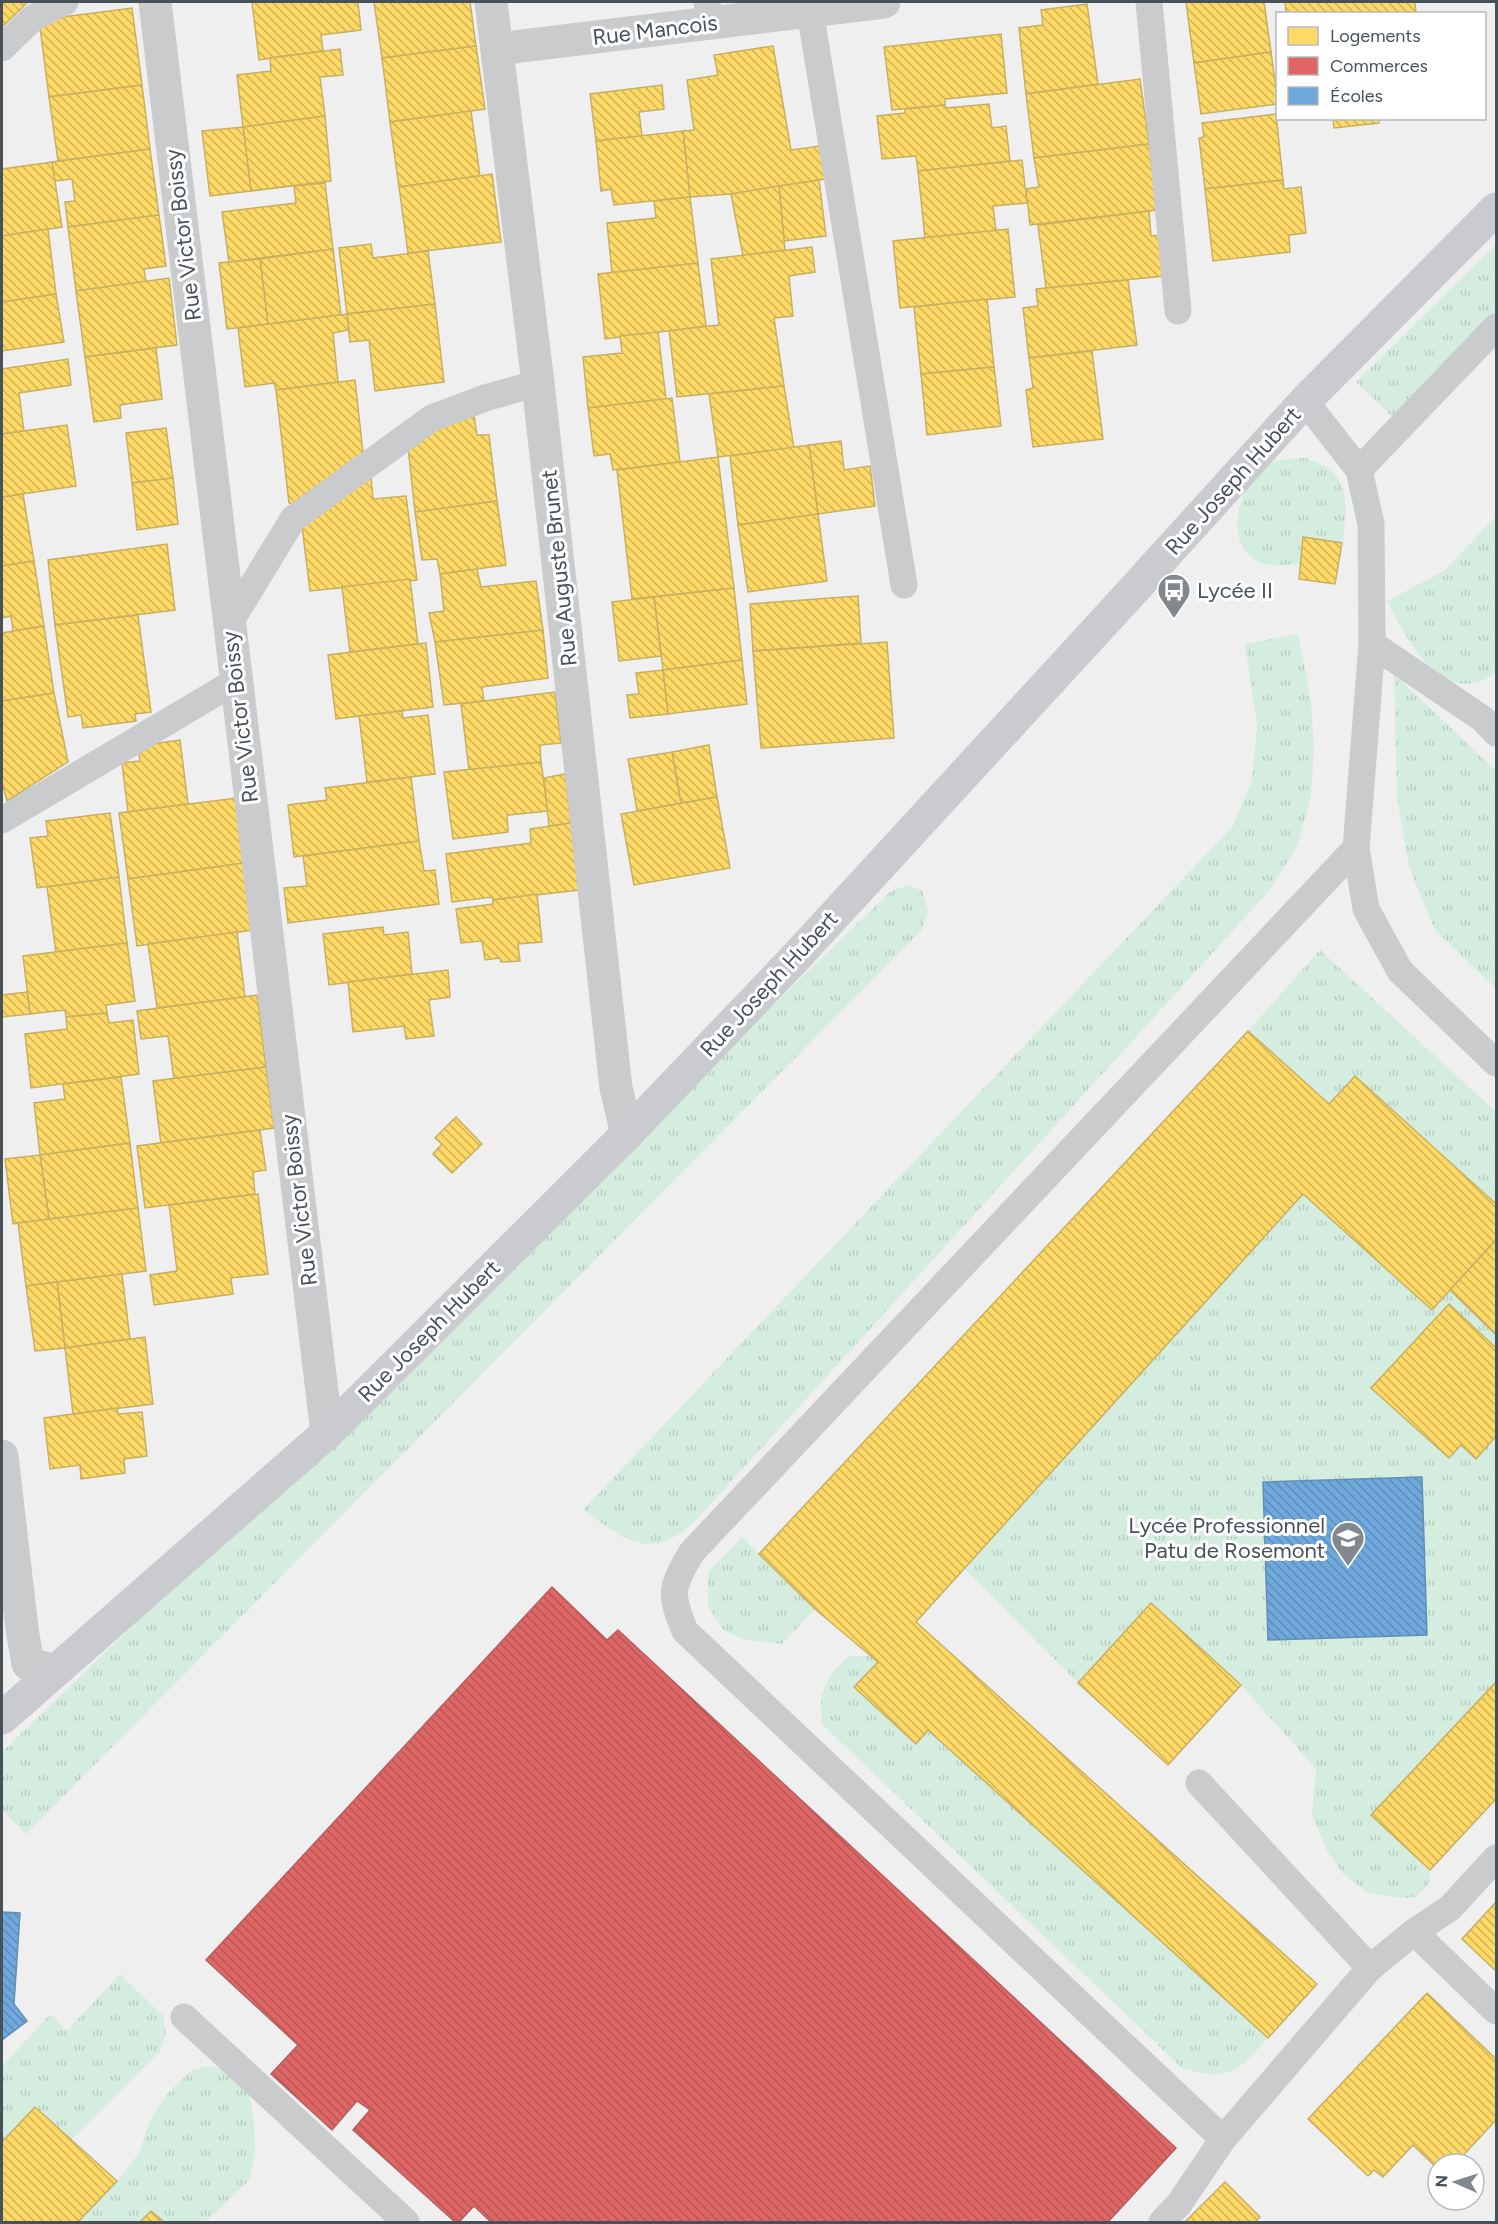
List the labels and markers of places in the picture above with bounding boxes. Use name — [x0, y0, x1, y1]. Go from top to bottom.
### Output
bus stop icon: Lycée II — [1156, 572, 1192, 619]
place label: Lycée II — [1197, 577, 1273, 604]
place label: Lycée Professionnel Patu de Rosemont — [1128, 1512, 1325, 1564]
school or university icon: Lycée Professionnel Patu de Rosemont — [1330, 1520, 1366, 1567]

